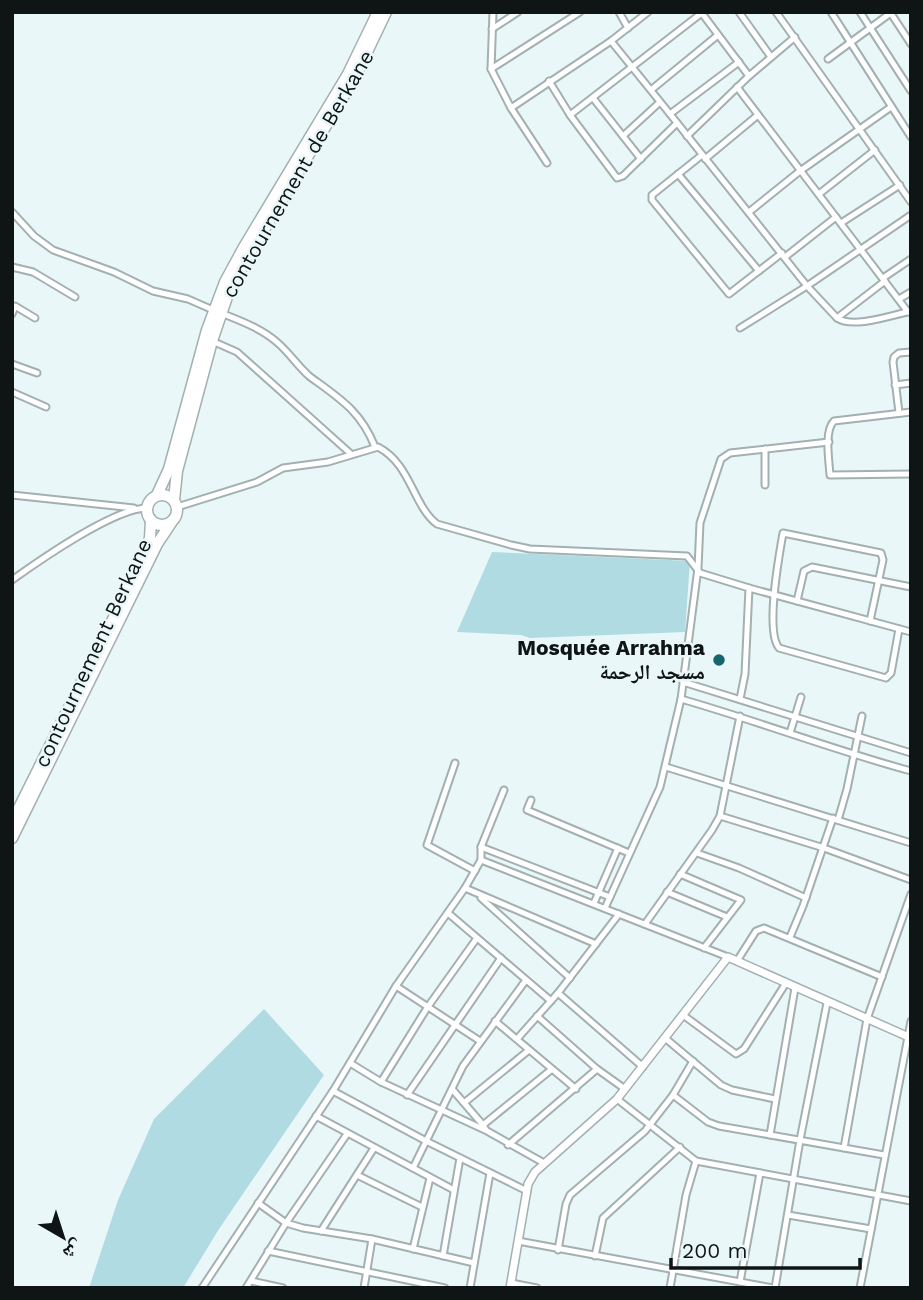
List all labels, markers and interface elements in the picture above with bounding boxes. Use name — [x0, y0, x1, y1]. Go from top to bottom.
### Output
street label: contournement de Berkane — [216, 45, 379, 302]
street label: contournement Berkane — [29, 535, 157, 771]
place label: Mosquée Arrahma مسجد الرحمة — [517, 635, 706, 684]
marker: Mosquée Arrahma مسجد الرحمة — [711, 652, 727, 668]
north arrow — [28, 1202, 98, 1272]
scale bar — [671, 1226, 860, 1270]
text: ش — [58, 1235, 88, 1265]
text: 200 m — [682, 1238, 748, 1263]

